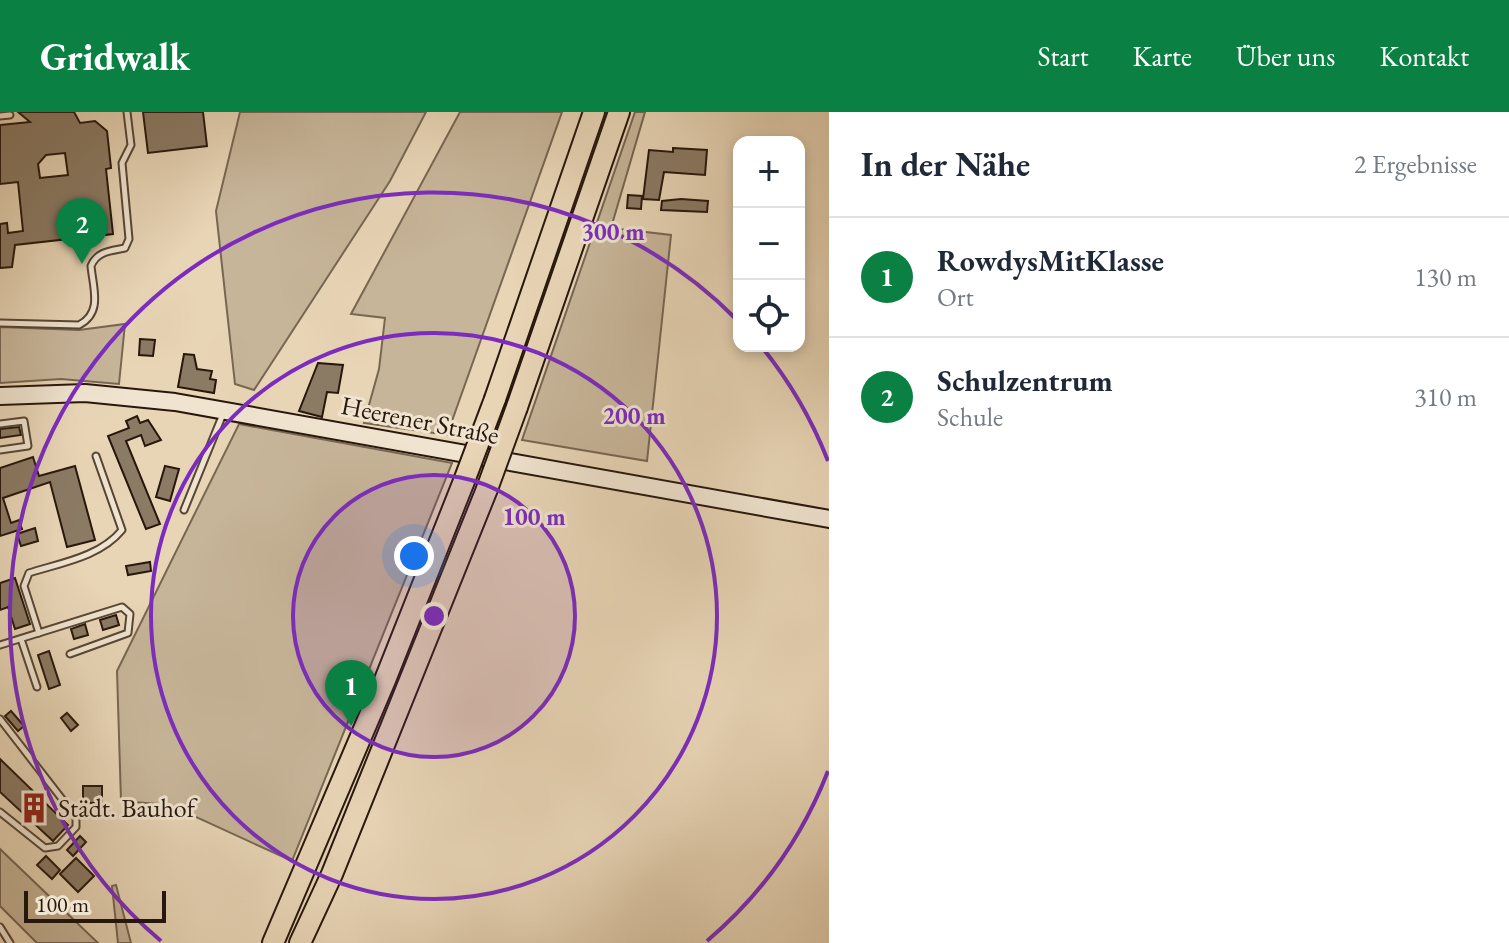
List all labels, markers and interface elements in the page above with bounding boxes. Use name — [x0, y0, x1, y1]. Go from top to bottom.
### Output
text: Gridwalk — [40, 32, 190, 81]
text: Start — [1037, 38, 1089, 74]
text: Karte — [1133, 38, 1192, 74]
text: Über uns — [1236, 38, 1335, 74]
text: Kontakt — [1379, 38, 1469, 74]
map controls — [733, 136, 805, 352]
button: + — [733, 136, 805, 208]
text: In der Nähe — [861, 142, 1030, 186]
text: 2 Ergebnisse — [1354, 147, 1477, 181]
pin: 2 — [56, 198, 108, 264]
button: − — [733, 208, 805, 280]
text: 300 m — [581, 216, 645, 247]
text: RowdysMitKlasse — [937, 241, 1164, 280]
text: 1 — [880, 260, 894, 294]
text: 130 m — [1414, 260, 1477, 294]
button: locate — [733, 280, 805, 352]
text: Ort — [937, 280, 974, 314]
text: Schulzentrum — [937, 361, 1113, 400]
text: 2 — [880, 380, 894, 414]
text: 310 m — [1414, 380, 1477, 414]
street label: Heerener Straße — [338, 388, 502, 452]
text: 200 m — [602, 400, 666, 431]
text: Schule — [937, 400, 1003, 434]
text: 100 m — [502, 501, 566, 532]
your location — [394, 536, 434, 576]
centre of rings — [420, 602, 448, 630]
pin: 1 — [325, 660, 377, 726]
building icon: Städt. Bauhof — [17, 791, 51, 825]
place label: Städt. Bauhof — [58, 791, 198, 825]
scale bar — [24, 887, 166, 923]
text: 100 m — [36, 890, 89, 919]

